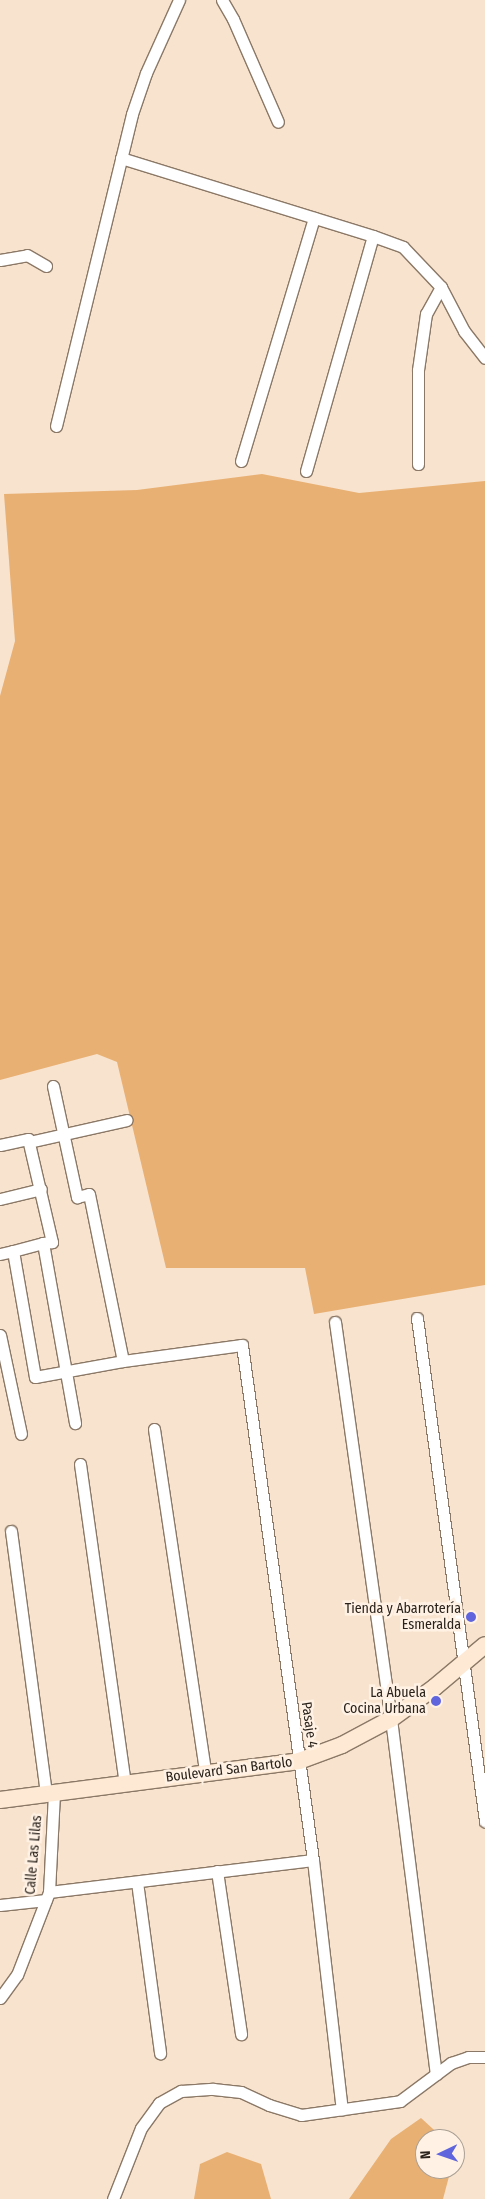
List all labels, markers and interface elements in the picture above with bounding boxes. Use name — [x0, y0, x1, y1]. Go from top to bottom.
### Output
place label: Tienda y Abarrotería Esmeralda — [345, 1601, 461, 1634]
marker: Tienda y Abarrotería Esmeralda — [465, 1611, 477, 1623]
place label: La Abuela Cocina Urbana — [343, 1685, 426, 1718]
marker: La Abuela Cocina Urbana — [430, 1695, 442, 1707]
street label: Pasaje 4 — [297, 1701, 321, 1749]
street label: Boulevard San Bartolo — [165, 1754, 293, 1786]
street label: Calle Las Lilas — [22, 1815, 46, 1895]
north arrow — [415, 2129, 465, 2179]
text: N — [417, 2150, 434, 2159]

